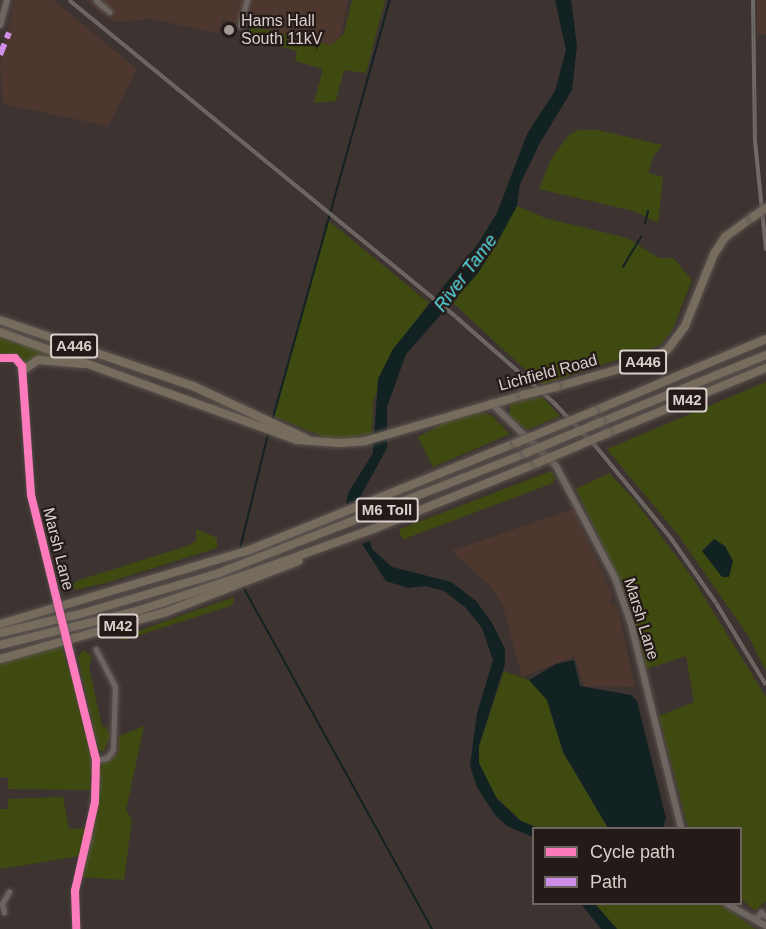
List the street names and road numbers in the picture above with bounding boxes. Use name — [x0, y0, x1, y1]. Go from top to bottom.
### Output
road number: A446 — [50, 334, 98, 358]
road number: A446 — [619, 350, 667, 374]
street label: Lichfield Road — [497, 351, 599, 395]
road number: M42 — [666, 388, 708, 412]
road number: M6 Toll — [356, 498, 418, 522]
street label: Marsh Lane — [38, 506, 78, 592]
street label: Marsh Lane — [619, 576, 663, 662]
road number: M42 — [97, 614, 139, 638]

